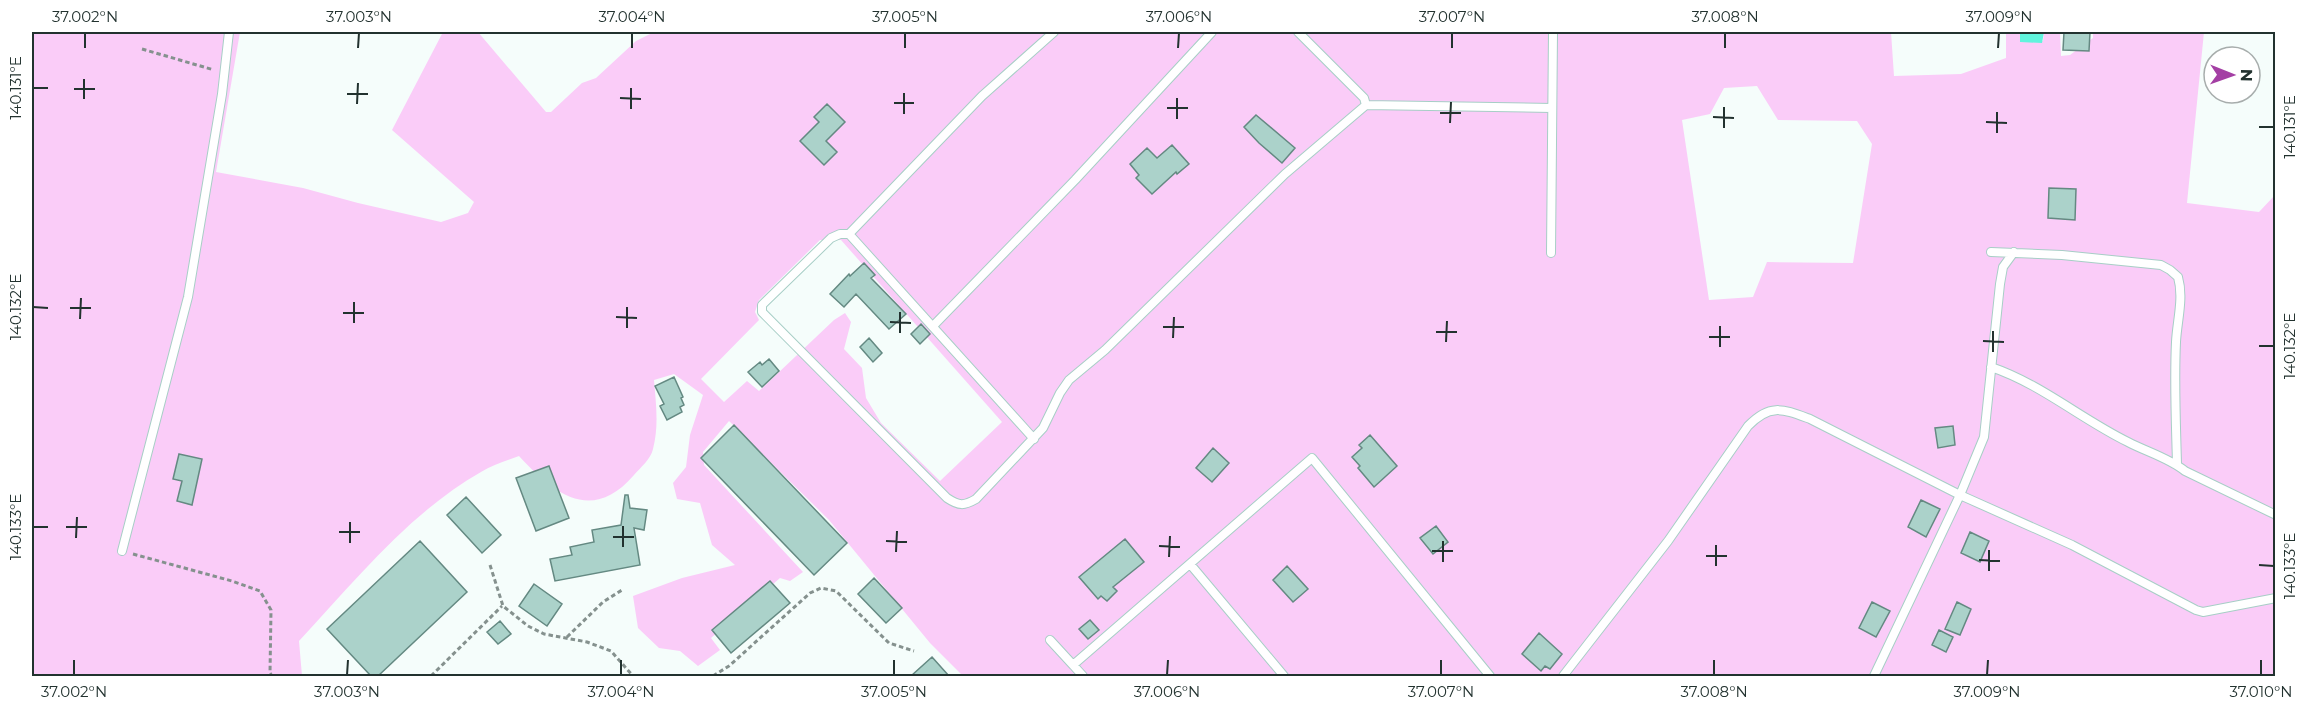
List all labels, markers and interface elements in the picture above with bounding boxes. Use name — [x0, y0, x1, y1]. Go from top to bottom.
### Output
text: 37.002°N — [52, 7, 118, 26]
text: 37.003°N — [326, 7, 392, 26]
text: 37.004°N — [598, 7, 666, 26]
text: 37.005°N — [872, 7, 938, 26]
text: 37.006°N — [1146, 7, 1212, 26]
text: 37.007°N — [1419, 7, 1485, 26]
text: 37.008°N — [1691, 7, 1759, 26]
text: 37.009°N — [1966, 7, 2032, 26]
north arrow — [2202, 45, 2262, 105]
text: 140.131°E — [6, 56, 25, 120]
text: N — [2237, 69, 2256, 82]
text: 140.131°E — [2280, 95, 2299, 159]
text: 140.132°E — [6, 274, 25, 340]
text: 140.132°E — [2280, 313, 2299, 379]
text: 140.133°E — [6, 494, 25, 560]
text: 140.133°E — [2280, 533, 2299, 599]
text: 37.002°N — [41, 682, 107, 701]
text: 37.003°N — [314, 682, 380, 701]
text: 37.004°N — [587, 682, 655, 701]
text: 37.005°N — [861, 682, 927, 701]
text: 37.006°N — [1134, 682, 1200, 701]
text: 37.007°N — [1408, 682, 1474, 701]
text: 37.008°N — [1680, 682, 1748, 701]
text: 37.009°N — [1954, 682, 2020, 701]
text: 37.010°N — [2229, 682, 2293, 701]

